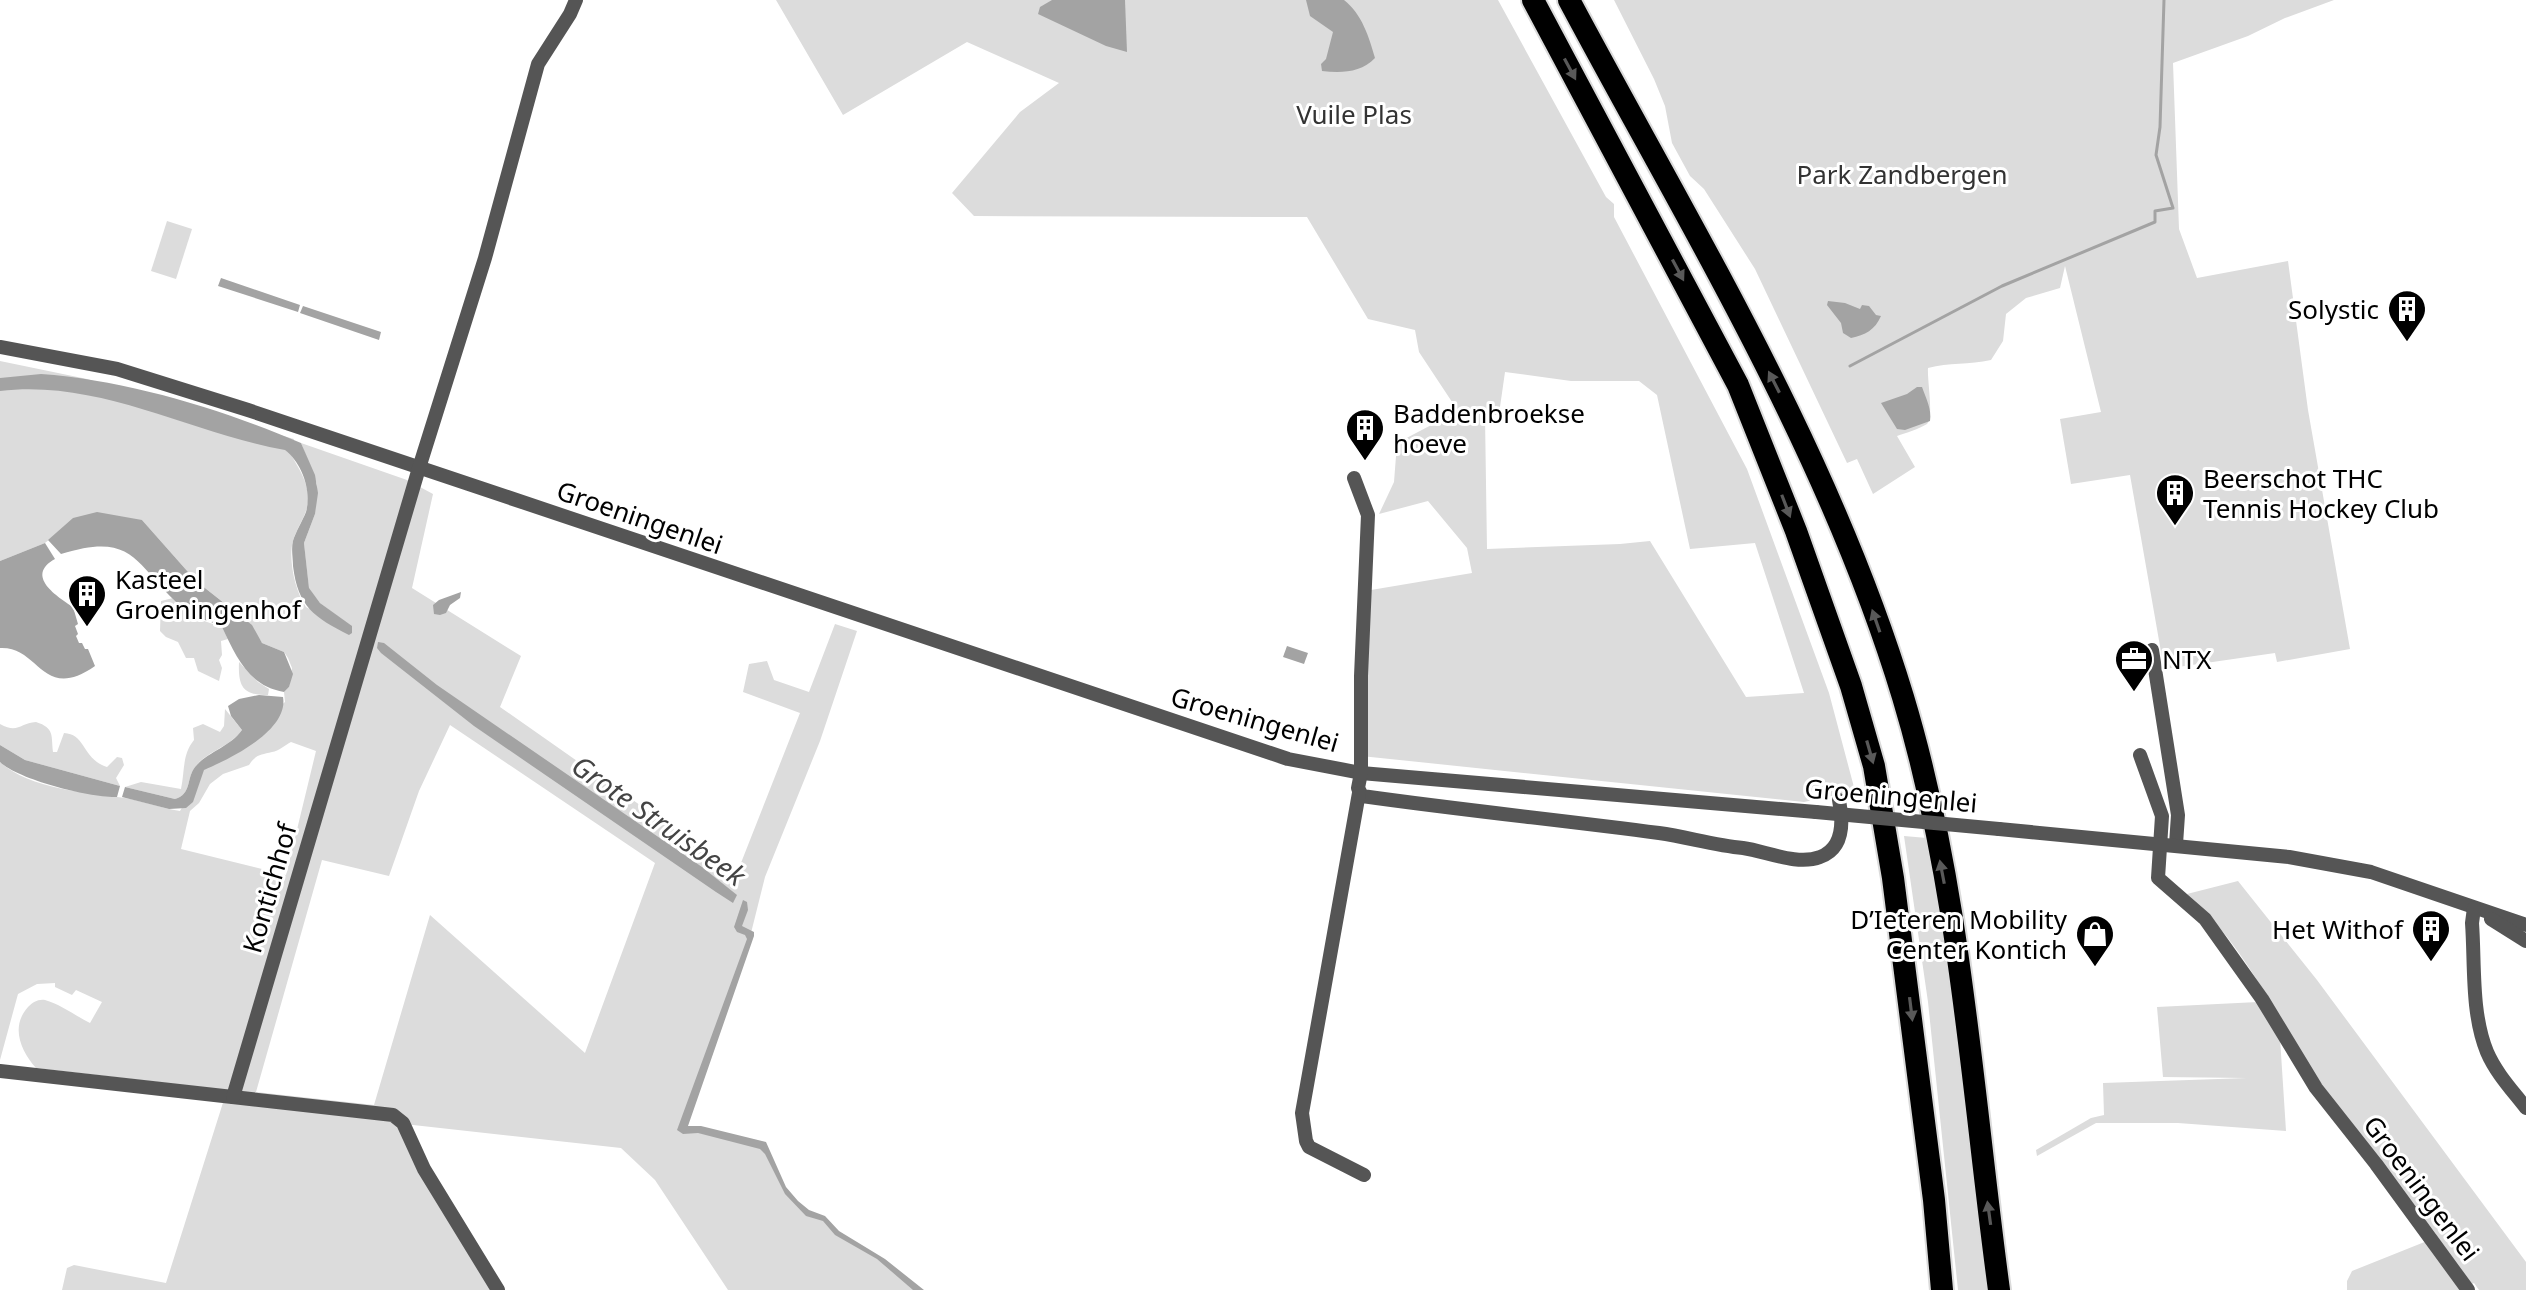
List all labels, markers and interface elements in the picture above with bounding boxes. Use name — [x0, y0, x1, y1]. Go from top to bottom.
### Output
one-way arrow — [1563, 57, 1576, 80]
park label: Vuile Plas — [1296, 96, 1412, 132]
park label: Park Zandbergen — [1796, 156, 2008, 192]
one-way arrow — [1671, 259, 1685, 281]
building icon: Solystic — [2386, 288, 2428, 343]
place label: Solystic — [2288, 291, 2379, 327]
one-way arrow — [1767, 371, 1780, 394]
place label: Baddenbroekse hoeve — [1393, 395, 1585, 461]
building icon: Baddenbroekse hoeve — [1344, 407, 1386, 462]
place label: Beerschot THC Tennis Hockey Club — [2203, 460, 2439, 526]
street label: Groeningenlei — [552, 472, 728, 562]
building icon: Beerschot THC Tennis Hockey Club — [2154, 472, 2196, 527]
one-way arrow — [1780, 494, 1793, 518]
place label: Kasteel Groeningenhof — [115, 561, 303, 627]
building icon: Kasteel Groeningenhof — [66, 573, 108, 628]
one-way arrow — [1869, 609, 1882, 633]
office icon: NTX — [2113, 638, 2155, 693]
place label: NTX — [2162, 641, 2212, 677]
street label: Groeningenlei — [1167, 678, 1343, 760]
one-way arrow — [1864, 741, 1877, 765]
water label: Grote Struisbeek — [565, 746, 754, 895]
street label: Groeningenlei — [1803, 770, 1979, 820]
street label: Kontichhof — [233, 817, 305, 957]
one-way arrow — [1935, 859, 1948, 884]
place label: D’Ieteren Mobility Center Kontich — [1850, 901, 2068, 967]
building icon: Het Withof — [2410, 908, 2452, 963]
place label: Het Withof — [2272, 911, 2405, 947]
shop icon: D’Ieteren Mobility Center Kontich — [2074, 913, 2116, 968]
one-way arrow — [1904, 997, 1917, 1022]
street label: Groeningenlei — [2356, 1108, 2488, 1268]
one-way arrow — [1982, 1200, 1995, 1225]

